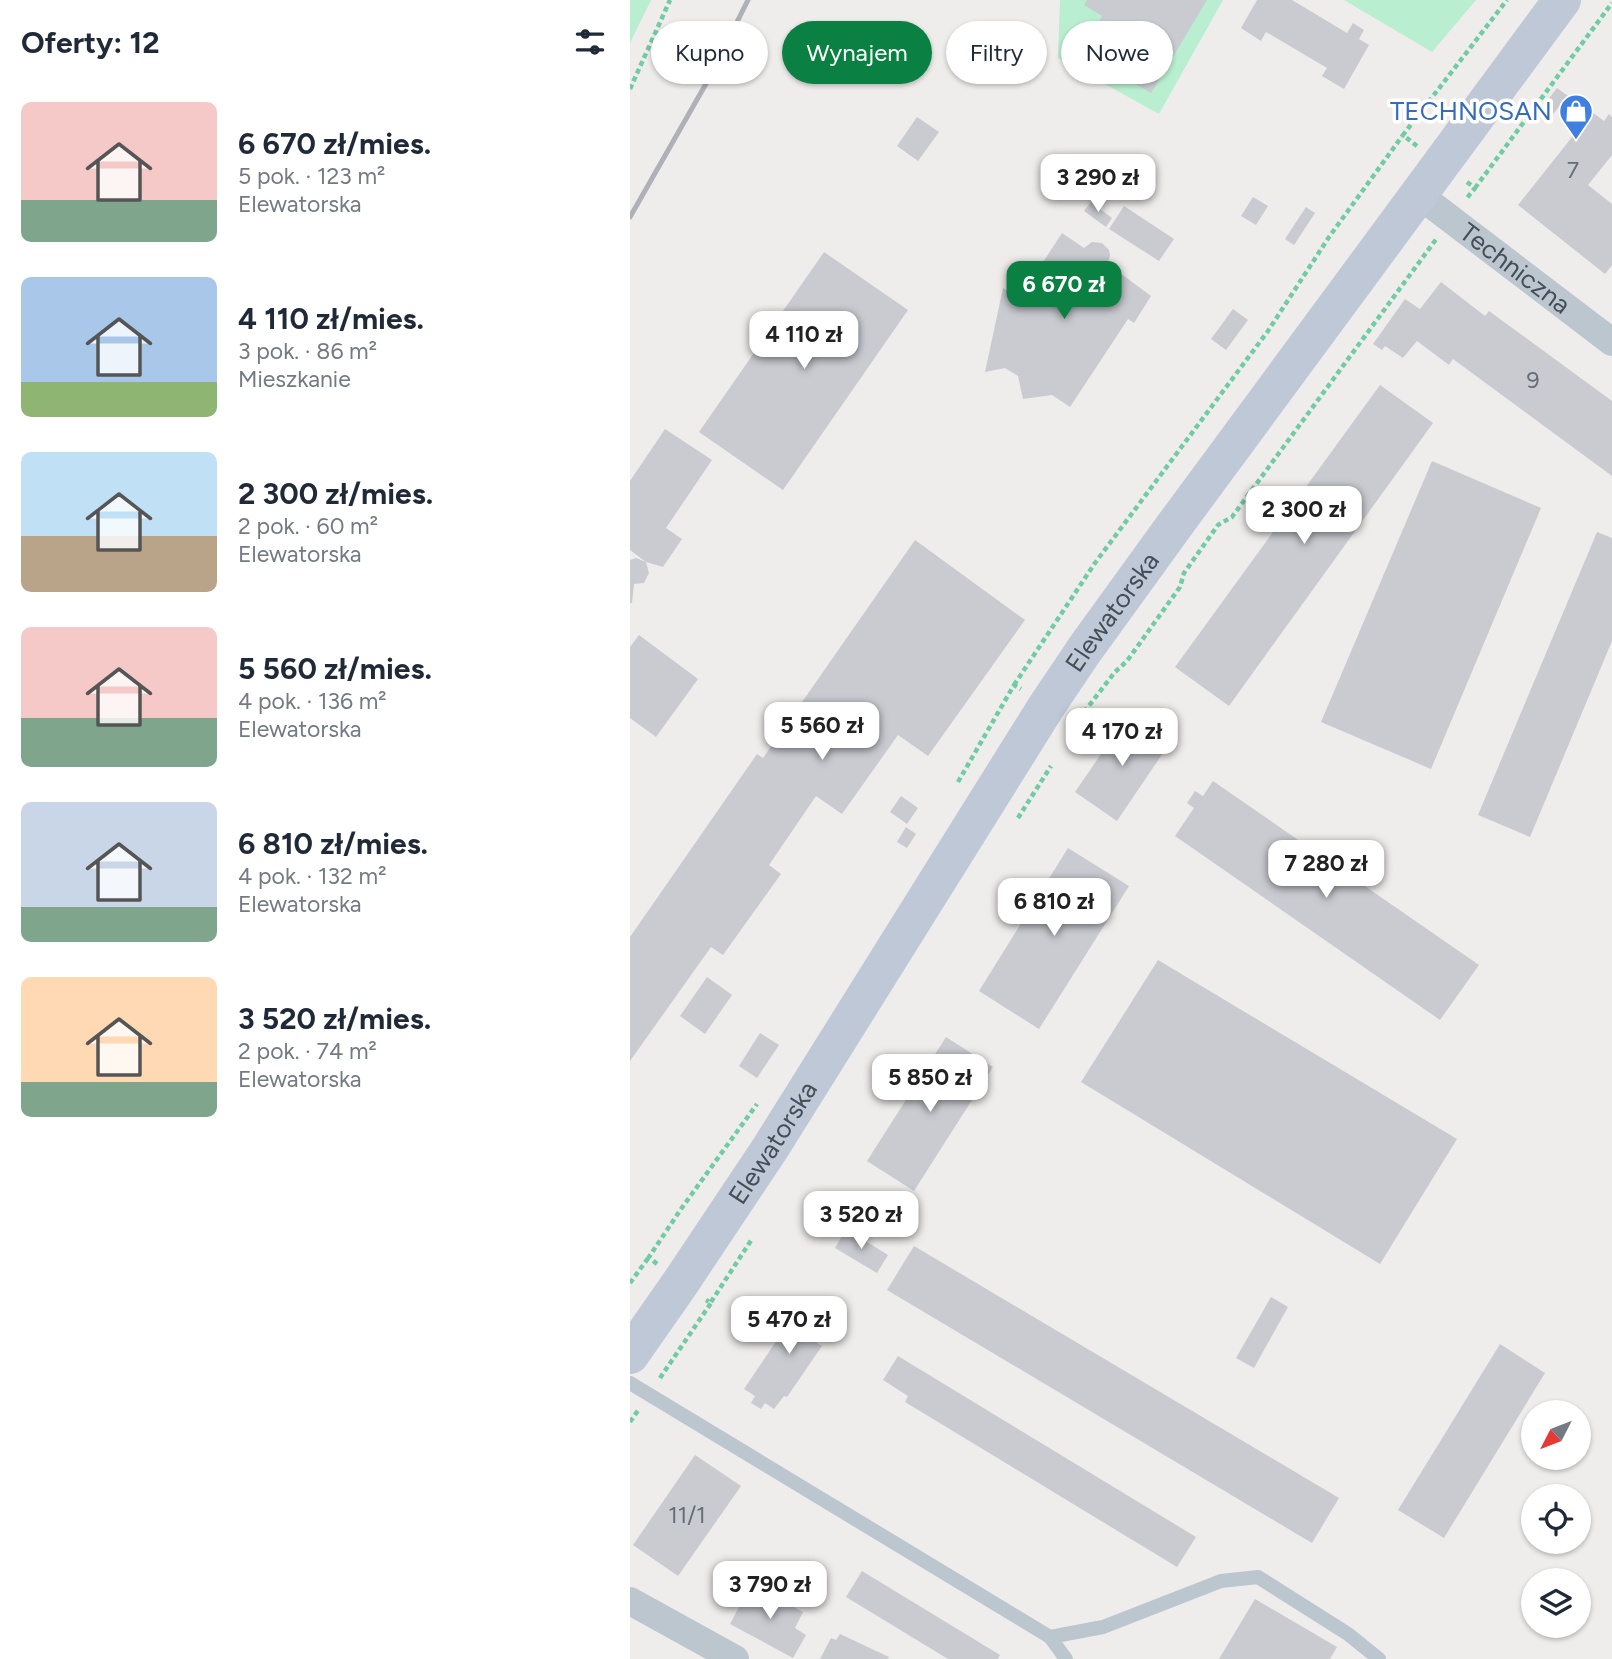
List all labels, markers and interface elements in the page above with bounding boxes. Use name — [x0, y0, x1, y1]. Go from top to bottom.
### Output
chip: Kupno — [651, 21, 768, 84]
chip: Wynajem — [782, 21, 932, 84]
chip: Filtry — [946, 21, 1047, 84]
chip: Nowe — [1061, 21, 1173, 84]
icon: filters — [571, 23, 609, 61]
text: Oferty: 12 — [21, 24, 160, 61]
shop icon: TECHNOSAN — [1557, 92, 1595, 141]
place label: TECHNOSAN — [1390, 95, 1552, 127]
text: 6 670 zł/mies. — [238, 125, 431, 162]
icon: home — [77, 130, 161, 214]
pin: 3 290 zł — [1026, 154, 1170, 214]
house number: 7 — [1567, 156, 1579, 184]
text: 5 pok. · 123 m² — [238, 162, 385, 190]
text: 3 290 zł — [1057, 163, 1139, 191]
text: Elewatorska — [238, 190, 362, 218]
street label: Techniczna — [1454, 216, 1577, 321]
pin: 6 670 zł — [992, 262, 1136, 321]
text: 6 670 zł — [1023, 270, 1105, 298]
text: 4 110 zł/mies. — [238, 300, 424, 337]
icon: home — [77, 305, 161, 389]
pin: 4 110 zł — [732, 312, 876, 371]
text: 4 110 zł — [765, 320, 843, 348]
text: 3 pok. · 86 m² — [238, 337, 377, 365]
text: Mieszkanie — [238, 365, 351, 393]
house number: 9 — [1526, 366, 1540, 394]
text: 2 300 zł/mies. — [238, 475, 433, 512]
icon: home — [77, 480, 161, 564]
pin: 2 300 zł — [1232, 486, 1376, 546]
text: 2 300 zł — [1262, 495, 1346, 523]
text: 2 pok. · 60 m² — [238, 512, 378, 540]
text: Elewatorska — [238, 540, 362, 568]
street label: Elewatorska — [1058, 546, 1166, 678]
text: 5 560 zł/mies. — [238, 650, 432, 687]
icon: home — [77, 655, 161, 739]
text: 4 pok. · 136 m² — [238, 687, 387, 715]
pin: 5 560 zł — [750, 702, 894, 762]
pin: 4 170 zł — [1050, 708, 1194, 768]
text: 5 560 zł — [780, 711, 864, 739]
text: Elewatorska — [238, 715, 362, 743]
text: 4 170 zł — [1082, 717, 1162, 745]
text: 6 810 zł/mies. — [238, 825, 428, 862]
icon: home — [77, 830, 161, 914]
pin: 7 280 zł — [1254, 841, 1398, 900]
text: 7 280 zł — [1284, 849, 1368, 877]
text: 4 pok. · 132 m² — [238, 862, 386, 890]
pin: 6 810 zł — [982, 878, 1126, 938]
text: 6 810 zł — [1014, 887, 1094, 915]
text: Elewatorska — [238, 890, 362, 918]
text: 3 520 zł/mies. — [238, 1000, 431, 1037]
icon: home — [77, 1005, 161, 1089]
text: 2 pok. · 74 m² — [238, 1037, 377, 1065]
pin: 5 850 zł — [858, 1054, 1002, 1114]
text: 5 850 zł — [888, 1063, 972, 1091]
text: Elewatorska — [238, 1065, 362, 1093]
street label: Elewatorska — [722, 1075, 824, 1210]
pin: 3 520 zł — [789, 1192, 933, 1251]
text: 3 520 zł — [820, 1200, 902, 1228]
pin: 5 470 zł — [717, 1296, 861, 1356]
text: 5 470 zł — [747, 1305, 831, 1333]
north arrow — [1521, 1400, 1591, 1470]
map controls — [1521, 1400, 1591, 1638]
button: locate — [1521, 1484, 1591, 1554]
house number: 11/1 — [668, 1501, 706, 1529]
pin: 3 790 zł — [698, 1562, 842, 1621]
button: layers — [1521, 1568, 1591, 1638]
text: 3 790 zł — [729, 1570, 811, 1598]

